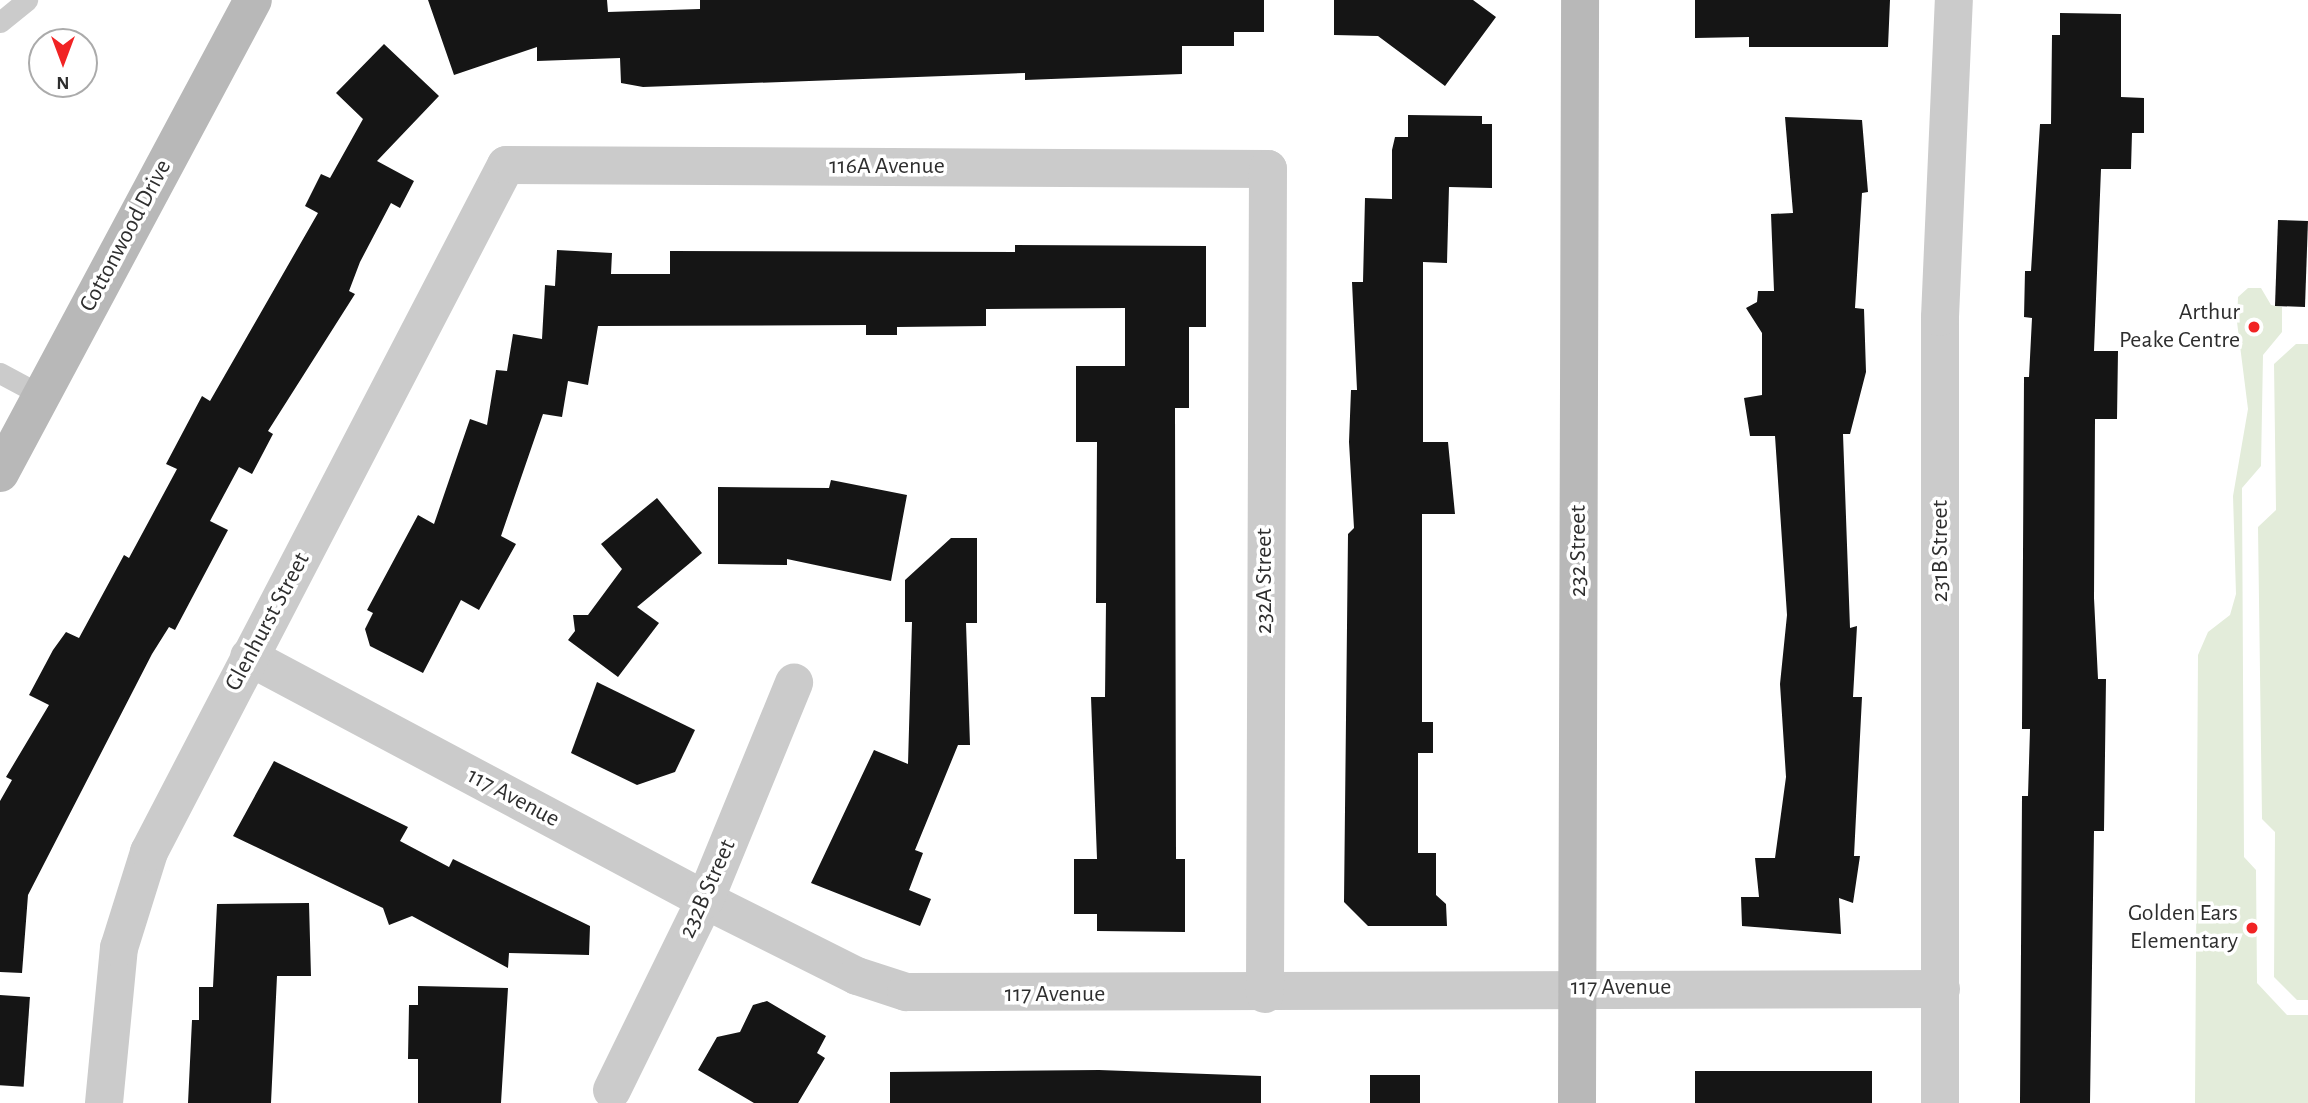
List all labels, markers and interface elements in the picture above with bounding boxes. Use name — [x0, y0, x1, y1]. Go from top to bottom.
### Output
north arrow — [28, 28, 98, 98]
text: N — [56, 73, 70, 92]
street label: 116A Avenue — [829, 153, 945, 181]
street label: Cottonwood Drive — [74, 155, 178, 317]
place label: Arthur Peake Centre — [2119, 299, 2240, 355]
marker: Arthur Peake Centre — [2246, 319, 2262, 335]
street label: 231B Street — [1927, 500, 1955, 602]
street label: 232 Street — [1565, 505, 1593, 597]
street label: 232A Street — [1251, 528, 1279, 634]
street label: Glenhurst Street — [219, 548, 317, 696]
street label: 117 Avenue — [462, 762, 564, 834]
street label: 232B Street — [673, 835, 743, 943]
place label: Golden Ears Elementary — [2128, 900, 2238, 956]
marker: Golden Ears Elementary — [2244, 920, 2260, 936]
street label: 117 Avenue — [1571, 974, 1671, 1002]
street label: 117 Avenue — [1005, 981, 1105, 1009]

